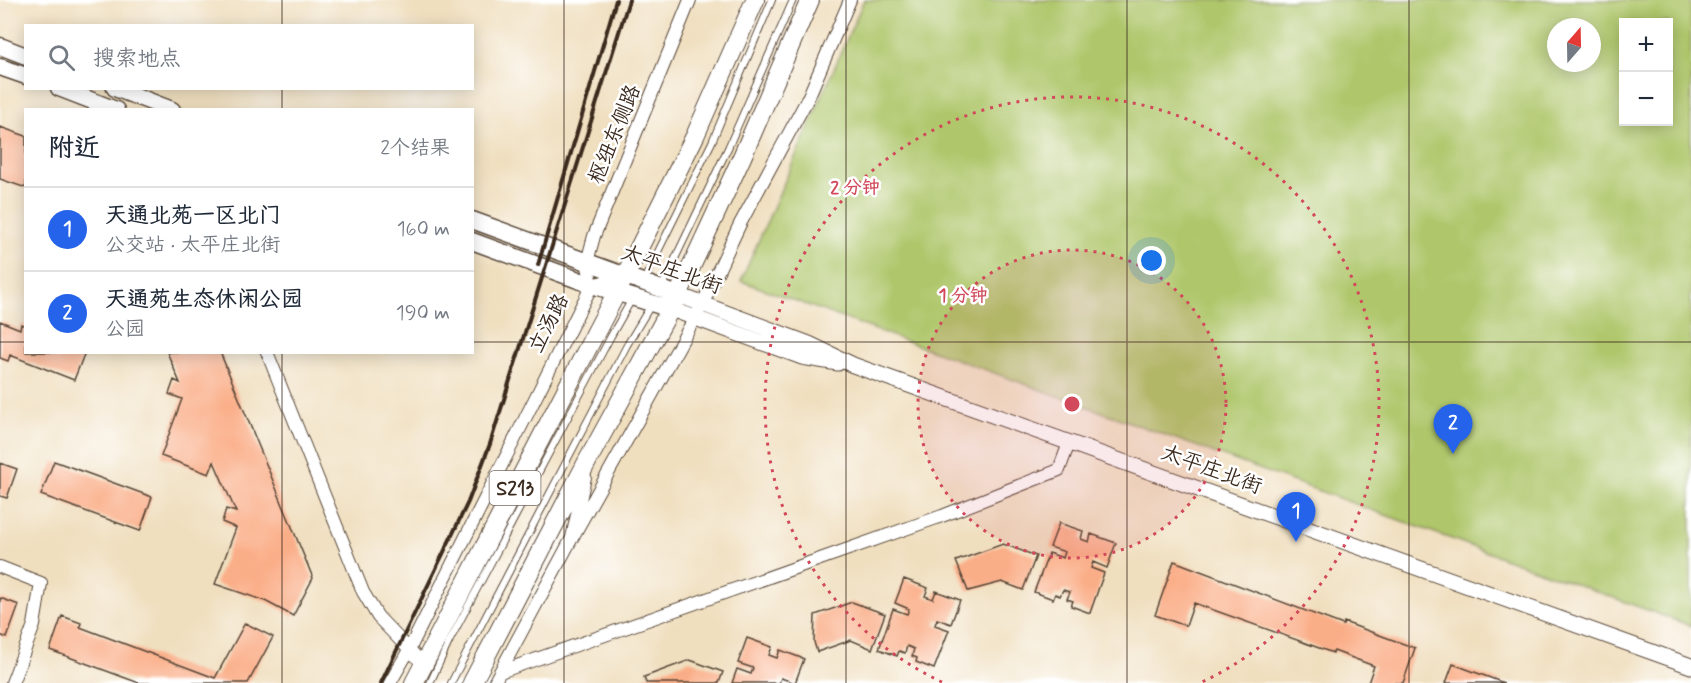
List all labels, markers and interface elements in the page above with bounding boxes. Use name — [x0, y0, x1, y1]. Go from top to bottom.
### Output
north arrow — [1547, 18, 1601, 72]
map controls — [1619, 18, 1673, 126]
button: + — [1619, 18, 1673, 72]
search box — [24, 24, 474, 90]
icon: search — [45, 41, 78, 74]
text: 搜索地点 — [93, 45, 181, 73]
button: − — [1619, 72, 1673, 126]
street label: 枢纽东侧路 — [582, 80, 648, 188]
text: 附近 — [48, 132, 100, 166]
text: 2个结果 — [380, 135, 450, 162]
text: 2 分钟 — [830, 176, 880, 200]
text: 天通北苑一区北门 — [105, 202, 281, 230]
text: 1 — [63, 216, 72, 243]
text: 160 m — [397, 216, 450, 243]
text: 公交站 · 太平庄北街 — [105, 232, 280, 259]
street label: 太平庄北街 — [618, 239, 726, 301]
your location — [1137, 246, 1166, 275]
text: 1 分钟 — [939, 284, 987, 308]
text: 天通苑生态休闲公园 — [105, 286, 303, 314]
street label: 立汤路 — [522, 289, 576, 358]
text: 2 — [63, 300, 72, 327]
text: 190 m — [396, 300, 450, 327]
text: 公园 — [105, 316, 145, 343]
centre of rings — [1062, 394, 1082, 414]
pin: 2 — [1434, 404, 1472, 454]
street label: 太平庄北街 — [1158, 439, 1266, 501]
road number: S213 — [490, 471, 540, 505]
pin: 1 — [1276, 492, 1316, 542]

